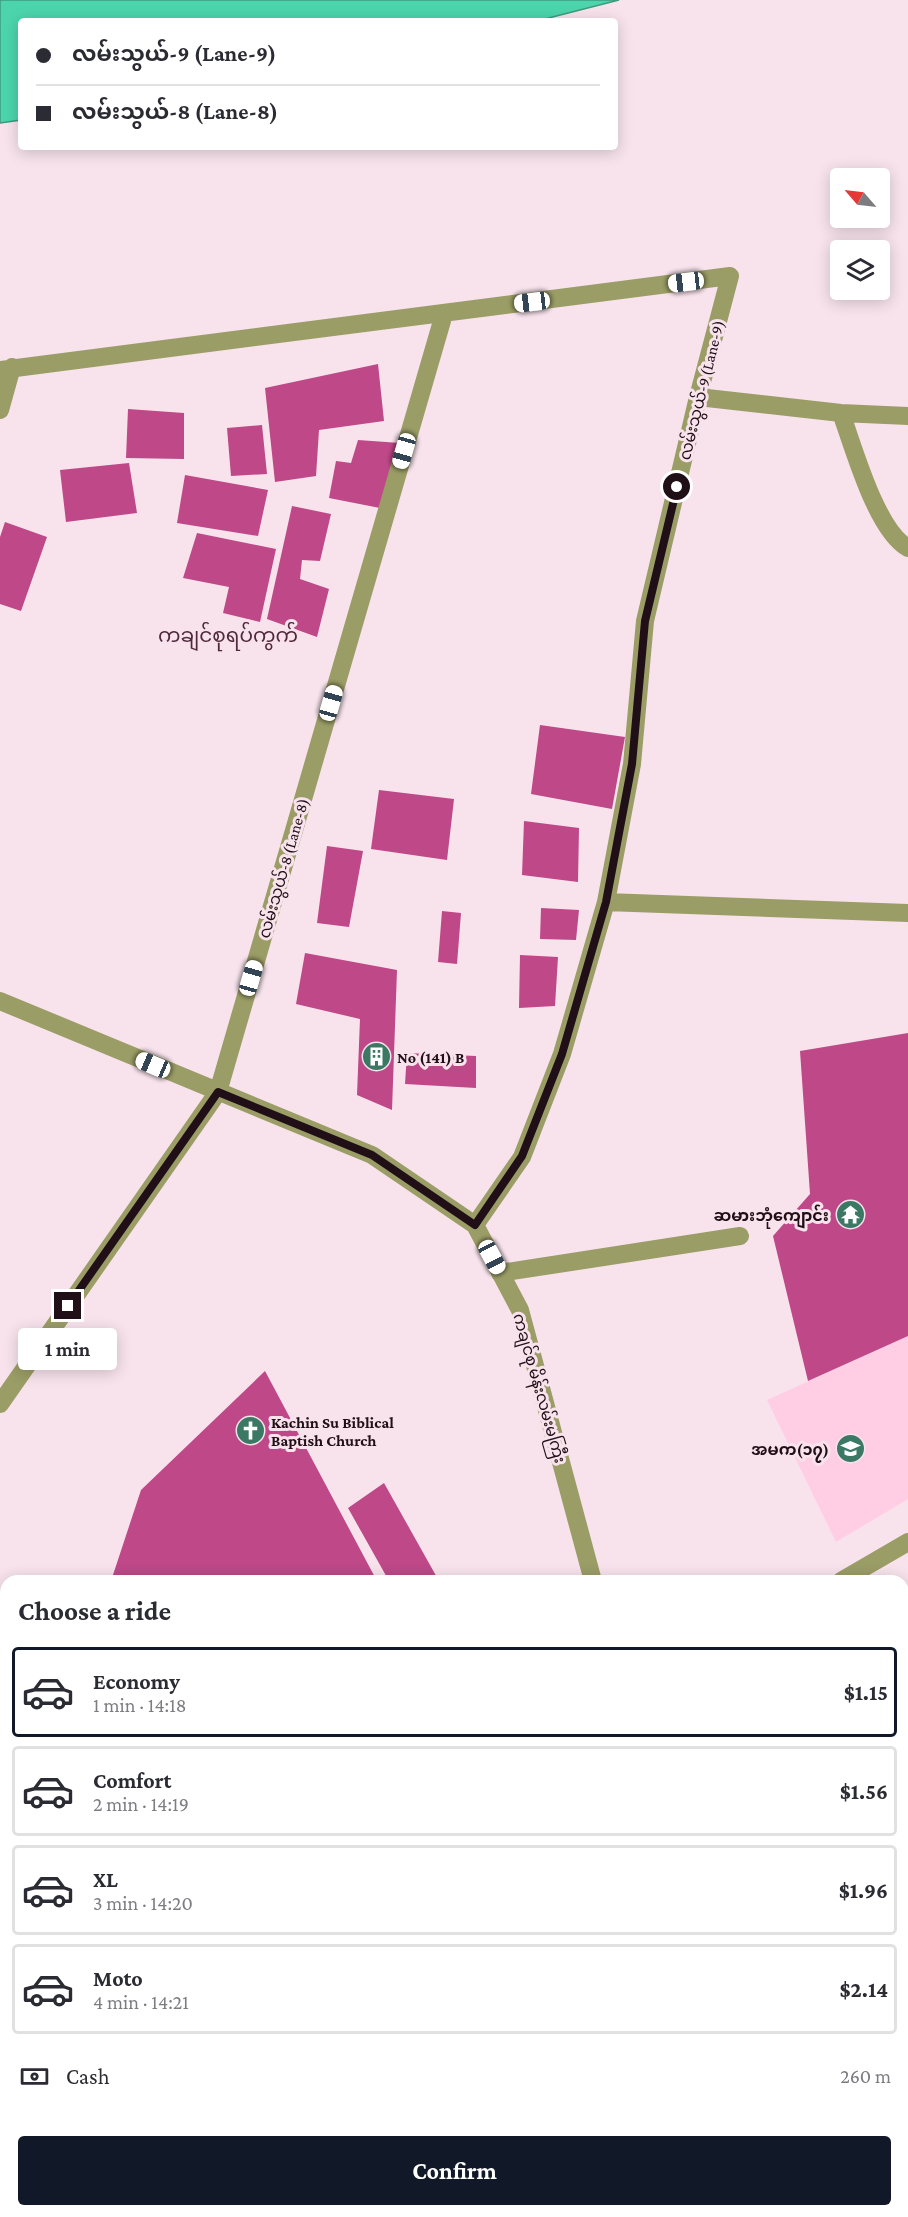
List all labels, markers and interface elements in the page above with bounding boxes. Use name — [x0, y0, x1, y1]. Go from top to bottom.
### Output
text: လမ်းသွယ်-9 (Lane-9) — [72, 41, 276, 66]
text: လမ်းသွယ်-8 (Lane-8) — [72, 99, 278, 124]
north arrow — [830, 168, 890, 228]
map controls — [830, 168, 890, 300]
button: layers — [830, 240, 890, 300]
car — [667, 271, 705, 293]
car — [513, 291, 551, 313]
street label: လမ်းသွယ်-9 (Lane-9) — [673, 318, 732, 463]
car — [390, 431, 418, 471]
route start — [663, 473, 690, 500]
district label: ကချင်စုရပ်ကွက် — [158, 621, 298, 652]
car — [317, 683, 345, 723]
street label: လမ်းသွယ်-8 (Lane-8) — [252, 795, 316, 941]
car — [237, 958, 265, 998]
building icon: No (141) B — [360, 1041, 392, 1073]
place label: No (141) B — [397, 1049, 464, 1067]
car — [133, 1050, 173, 1080]
temple icon: ဆမားဘုံကျောင်း — [834, 1199, 866, 1231]
place label: ဆမားဘုံကျောင်း — [714, 1204, 829, 1229]
car — [476, 1237, 508, 1277]
route end — [54, 1292, 81, 1319]
street label: ကချင်စု မိန်းလမ်းမကြီး — [504, 1311, 572, 1467]
callout: 1 min — [19, 1327, 118, 1369]
text: 1 min — [45, 1338, 90, 1360]
place label: Kachin Su Biblical Baptish Church — [271, 1414, 394, 1449]
church icon: Kachin Su Biblical Baptish Church — [234, 1415, 266, 1447]
school or university icon: အမက(၁၇) — [834, 1433, 866, 1465]
place label: အမက(၁၇) — [751, 1441, 829, 1463]
text: Choose a ride — [18, 1596, 171, 1626]
icon: car — [21, 1665, 75, 1719]
text: Economy — [93, 1669, 180, 1694]
text: $1.15 — [844, 1680, 888, 1705]
text: 1 min · 14:18 — [93, 1694, 187, 1716]
icon: car — [21, 1764, 75, 1818]
text: Comfort — [93, 1768, 171, 1793]
text: $1.56 — [840, 1779, 888, 1804]
text: 2 min · 14:19 — [93, 1793, 189, 1815]
icon: car — [21, 1863, 75, 1917]
text: XL — [93, 1867, 118, 1892]
text: $1.96 — [839, 1878, 888, 1903]
text: 3 min · 14:20 — [93, 1892, 193, 1914]
icon: car — [21, 1962, 75, 2016]
text: Moto — [93, 1966, 143, 1991]
text: $2.14 — [840, 1977, 888, 2002]
text: 4 min · 14:21 — [93, 1991, 189, 2013]
icon: cash — [18, 2060, 51, 2093]
text: Cash — [66, 2064, 110, 2089]
text: 260 m — [840, 2065, 891, 2087]
button: Confirm — [18, 2136, 891, 2205]

